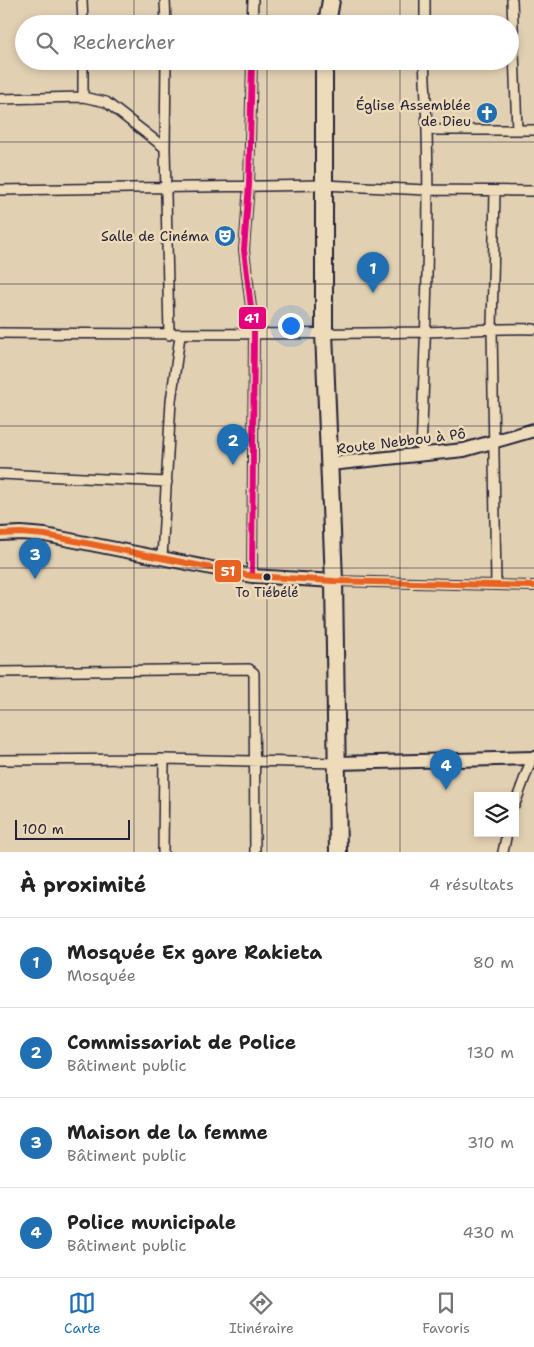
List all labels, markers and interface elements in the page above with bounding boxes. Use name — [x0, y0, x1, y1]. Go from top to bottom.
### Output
search box — [15, 15, 519, 70]
icon: search — [33, 29, 61, 57]
text: Rechercher — [73, 30, 176, 55]
place label: Église Assemblée de Dieu — [356, 96, 471, 130]
church icon: Église Assemblée de Dieu — [475, 101, 499, 125]
theatre icon: Salle de Cinéma — [213, 224, 237, 248]
place label: Salle de Cinéma — [101, 227, 209, 245]
pin: 1 — [357, 252, 389, 293]
line badge: 41 — [238, 306, 267, 330]
text: 41 — [244, 309, 260, 327]
your location — [278, 313, 304, 339]
pin: 2 — [217, 424, 249, 465]
street label: Route Nebbou à Pô — [335, 424, 467, 458]
pin: 3 — [19, 538, 51, 579]
line badge: 51 — [214, 559, 242, 583]
text: 51 — [221, 562, 235, 580]
marker: To Tiébélé — [262, 572, 272, 582]
place label: To Tiébélé — [235, 584, 299, 601]
pin: 4 — [430, 749, 462, 790]
map controls — [474, 792, 519, 837]
button: layers — [474, 792, 519, 837]
scale bar — [15, 817, 130, 840]
text: 100 m — [22, 820, 64, 838]
text: À proximité — [20, 871, 146, 899]
text: 4 résultats — [429, 874, 514, 895]
text: Mosquée Ex gare Rakieta — [67, 940, 322, 965]
text: 1 — [32, 952, 40, 973]
text: 80 m — [473, 952, 514, 973]
text: Mosquée — [67, 965, 136, 986]
text: Commissariat de Police — [67, 1030, 296, 1055]
text: 2 — [30, 1042, 42, 1063]
text: 130 m — [467, 1042, 514, 1063]
text: Bâtiment public — [67, 1055, 187, 1076]
text: Maison de la femme — [67, 1120, 268, 1145]
text: 3 — [30, 1132, 42, 1153]
text: 310 m — [467, 1132, 514, 1153]
text: Bâtiment public — [67, 1145, 187, 1166]
text: Police municipale — [67, 1210, 236, 1235]
text: 4 — [30, 1222, 42, 1243]
text: 430 m — [463, 1222, 514, 1243]
text: Bâtiment public — [67, 1235, 187, 1256]
tab: Carte — [64, 1289, 101, 1337]
tab: Itinéraire — [229, 1289, 294, 1337]
tab: Favoris — [422, 1289, 470, 1337]

